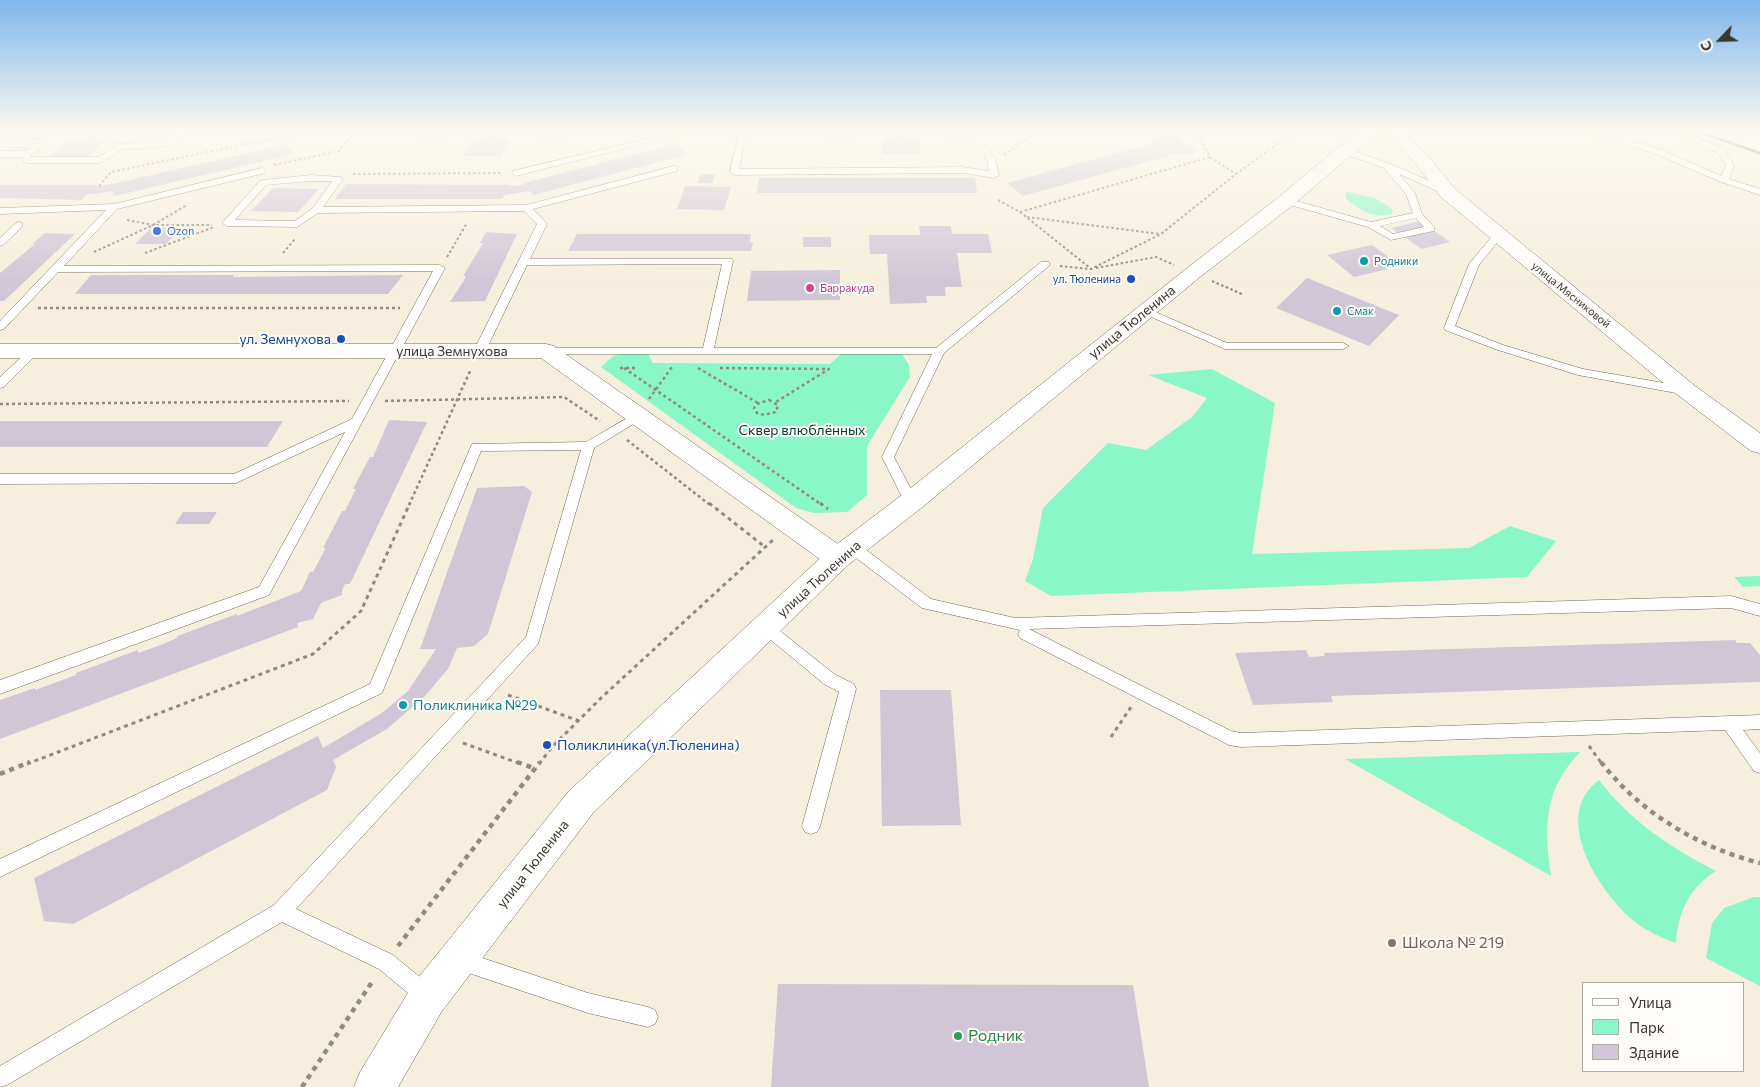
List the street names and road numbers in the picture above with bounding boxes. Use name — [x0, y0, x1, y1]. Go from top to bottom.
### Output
street label: улица Мясниковой — [1529, 259, 1613, 331]
street label: улица Тюленина — [1085, 282, 1179, 362]
street label: улица Земнухова — [396, 343, 508, 359]
street label: улица Тюленина — [774, 537, 864, 621]
street label: улица Тюленина — [493, 817, 573, 911]

